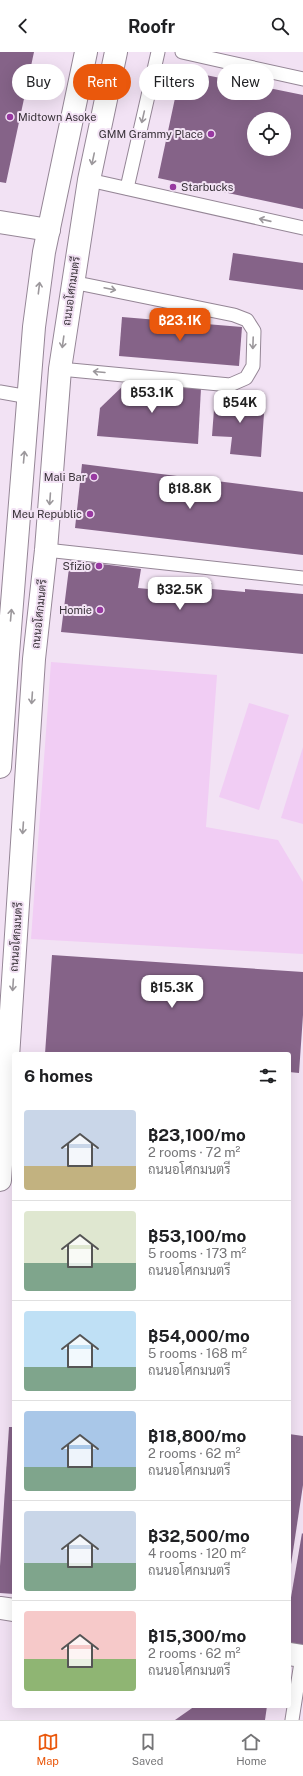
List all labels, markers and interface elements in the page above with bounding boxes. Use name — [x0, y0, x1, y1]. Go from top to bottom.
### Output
icon: back — [12, 15, 34, 37]
icon: search — [269, 15, 291, 37]
text: Roofr — [128, 16, 175, 37]
chip: Buy — [12, 64, 65, 100]
chip: Rent — [73, 64, 131, 100]
chip: Filters — [139, 64, 209, 100]
chip: New — [217, 64, 274, 100]
one-way arrow — [139, 110, 146, 123]
place label: Midtown Asoke — [18, 111, 96, 123]
marker: Midtown Asoke — [5, 112, 15, 122]
map controls — [247, 112, 291, 156]
button: locate — [247, 112, 291, 156]
place label: GMM Grammy Place — [99, 128, 203, 140]
marker: GMM Grammy Place — [206, 129, 216, 139]
one-way arrow — [89, 152, 97, 165]
place label: Starbucks — [181, 181, 234, 193]
marker: Starbucks — [168, 182, 178, 192]
one-way arrow — [259, 215, 272, 223]
street label: ถนนอโศกมนตรี — [58, 255, 82, 326]
one-way arrow — [35, 282, 43, 295]
one-way arrow — [103, 286, 116, 294]
pin: ฿23.1K — [147, 308, 213, 342]
text: ฿23.1K — [158, 313, 202, 328]
one-way arrow — [59, 335, 67, 348]
one-way arrow — [249, 336, 257, 349]
one-way arrow — [93, 369, 106, 376]
pin: ฿53.1K — [119, 380, 185, 414]
text: ฿53.1K — [130, 385, 174, 400]
pin: ฿54K — [216, 390, 264, 424]
text: ฿54K — [223, 395, 257, 410]
one-way arrow — [20, 451, 27, 464]
place label: Mali Bar — [44, 471, 86, 483]
marker: Mali Bar — [89, 472, 99, 482]
pin: ฿18.8K — [157, 476, 223, 510]
text: ฿18.8K — [168, 481, 212, 496]
one-way arrow — [46, 492, 53, 505]
place label: Meu Republic — [12, 508, 82, 520]
marker: Meu Republic — [85, 509, 95, 519]
place label: Sfizio — [63, 560, 91, 572]
marker: Sfizio — [94, 561, 104, 571]
pin: ฿32.5K — [147, 577, 213, 611]
street label: ถนนอโศกมนตรี — [27, 578, 49, 649]
text: ฿32.5K — [157, 582, 203, 597]
place label: Homie — [59, 604, 92, 616]
marker: Homie — [95, 605, 105, 615]
one-way arrow — [7, 609, 14, 622]
one-way arrow — [28, 691, 35, 704]
one-way arrow — [20, 821, 27, 834]
street label: ถนนอโศกมนตรี — [6, 902, 24, 972]
pin: ฿15.3K — [139, 975, 205, 1009]
one-way arrow — [9, 978, 16, 991]
text: ฿15.3K — [150, 980, 194, 995]
icon: filters — [257, 1065, 279, 1087]
text: 6 homes — [24, 1066, 93, 1086]
text: ฿23,100/mo — [148, 1125, 246, 1145]
icon: home — [56, 1126, 104, 1174]
text: 2 rooms · 72 m² — [148, 1145, 240, 1160]
text: ถนนอโศกมนตรี — [148, 1162, 230, 1177]
text: ฿53,100/mo — [148, 1226, 246, 1246]
icon: home — [56, 1227, 104, 1275]
text: 5 rooms · 173 m² — [148, 1246, 246, 1261]
text: ถนนอโศกมนตรี — [148, 1263, 230, 1278]
text: ฿54,000/mo — [148, 1326, 250, 1346]
icon: home — [56, 1327, 104, 1375]
text: 5 rooms · 168 m² — [148, 1346, 247, 1361]
text: ถนนอโศกมนตรี — [148, 1363, 230, 1378]
text: ฿18,800/mo — [148, 1426, 246, 1446]
icon: home — [56, 1427, 104, 1475]
text: 2 rooms · 62 m² — [148, 1446, 241, 1461]
text: ถนนอโศกมนตรี — [148, 1463, 230, 1478]
text: ฿32,500/mo — [148, 1526, 250, 1546]
icon: home — [56, 1527, 104, 1575]
text: 4 rooms · 120 m² — [148, 1546, 246, 1561]
text: ถนนอโศกมนตรี — [148, 1563, 230, 1578]
text: ฿15,300/mo — [148, 1626, 246, 1646]
icon: home — [56, 1627, 104, 1675]
text: 2 rooms · 62 m² — [148, 1646, 241, 1661]
text: ถนนอโศกมนตรี — [148, 1663, 230, 1678]
tab: Map — [36, 1731, 59, 1767]
tab: Saved — [132, 1731, 163, 1767]
tab: Home — [236, 1731, 267, 1767]

